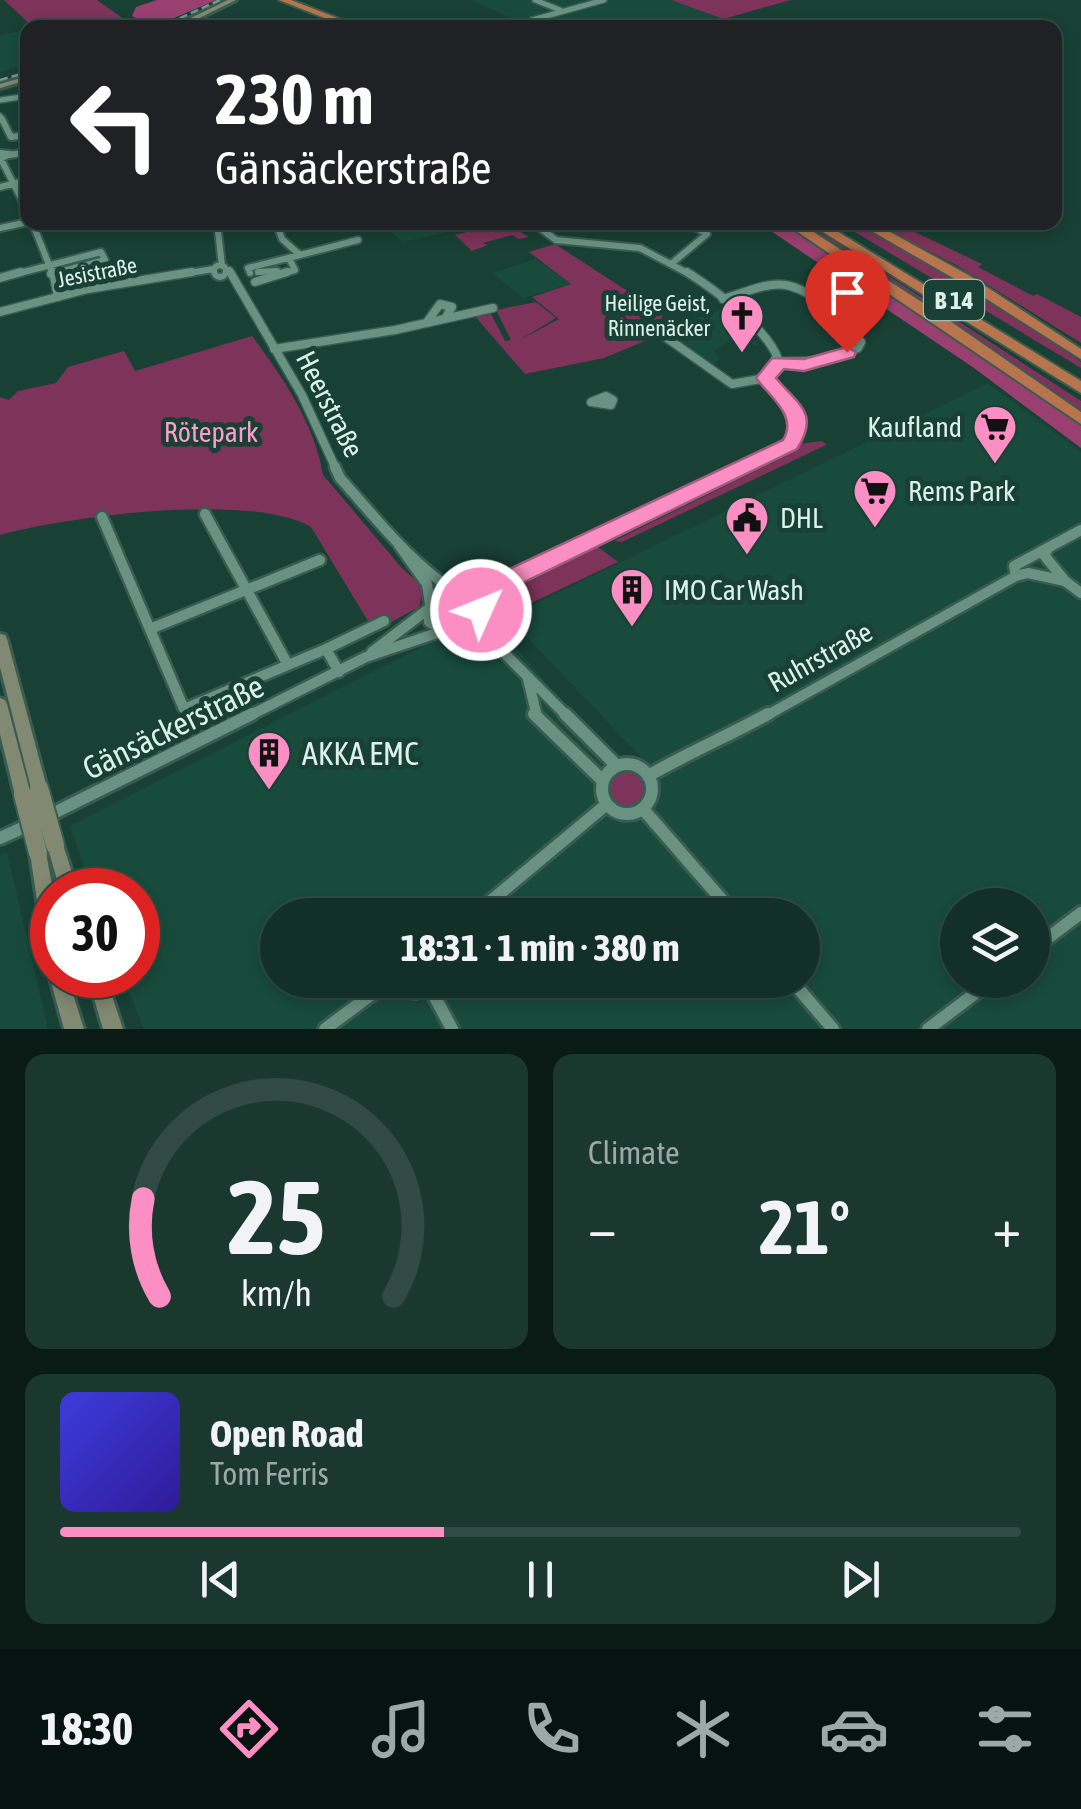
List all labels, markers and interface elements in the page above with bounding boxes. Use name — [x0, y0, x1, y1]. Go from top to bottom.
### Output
text: 230 m — [215, 59, 374, 139]
icon: left — [50, 60, 180, 190]
text: Gänsäckerstraße — [215, 142, 491, 194]
pin — [805, 250, 890, 353]
street label: Jesistraße — [55, 252, 139, 292]
icon: arrive — [820, 265, 875, 320]
road number: B 14 — [924, 280, 984, 320]
place label: Heilige Geist, Rinnenäcker — [605, 290, 711, 341]
church icon: Heilige Geist, Rinnenäcker — [719, 293, 765, 354]
street label: Heerstraße — [290, 346, 370, 462]
supermarket icon: Kaufland — [972, 404, 1018, 465]
place label: Kaufland — [867, 411, 962, 443]
park label: Rötepark — [164, 416, 258, 448]
supermarket icon: Rems Park — [852, 468, 898, 529]
place label: Rems Park — [908, 475, 1015, 507]
public building icon: DHL — [724, 495, 770, 556]
place label: DHL — [780, 502, 823, 534]
position arrow — [429, 558, 533, 662]
building icon: IMO Car Wash — [609, 567, 655, 628]
place label: IMO Car Wash — [664, 574, 804, 606]
street label: Ruhrstraße — [762, 615, 878, 699]
street label: Gänsäckerstraße — [77, 667, 269, 787]
building icon: AKKA EMC — [246, 730, 292, 791]
place label: AKKA EMC — [302, 735, 419, 772]
speed limit sign: 30 — [30, 868, 160, 998]
map controls — [940, 888, 1050, 998]
button: layers — [940, 888, 1050, 998]
text: 18:31 · 1 min · 380 m — [400, 926, 680, 969]
text: Climate — [588, 1134, 680, 1171]
text: 25 — [228, 1157, 325, 1276]
text: 21° — [759, 1184, 850, 1270]
text: − — [588, 1196, 617, 1259]
text: + — [992, 1196, 1021, 1259]
text: km/h — [241, 1273, 312, 1314]
text: Open Road — [210, 1412, 364, 1455]
text: Tom Ferris — [210, 1455, 329, 1492]
icon: previous — [193, 1552, 248, 1607]
icon: pause — [513, 1552, 568, 1607]
icon: next — [833, 1552, 888, 1607]
icon: directions — [214, 1694, 284, 1764]
icon: music — [366, 1694, 436, 1764]
icon: phone — [517, 1694, 587, 1764]
icon: climate — [668, 1694, 738, 1764]
icon: car — [819, 1694, 889, 1764]
icon: filters — [970, 1694, 1040, 1764]
text: 18:30 — [41, 1703, 133, 1755]

